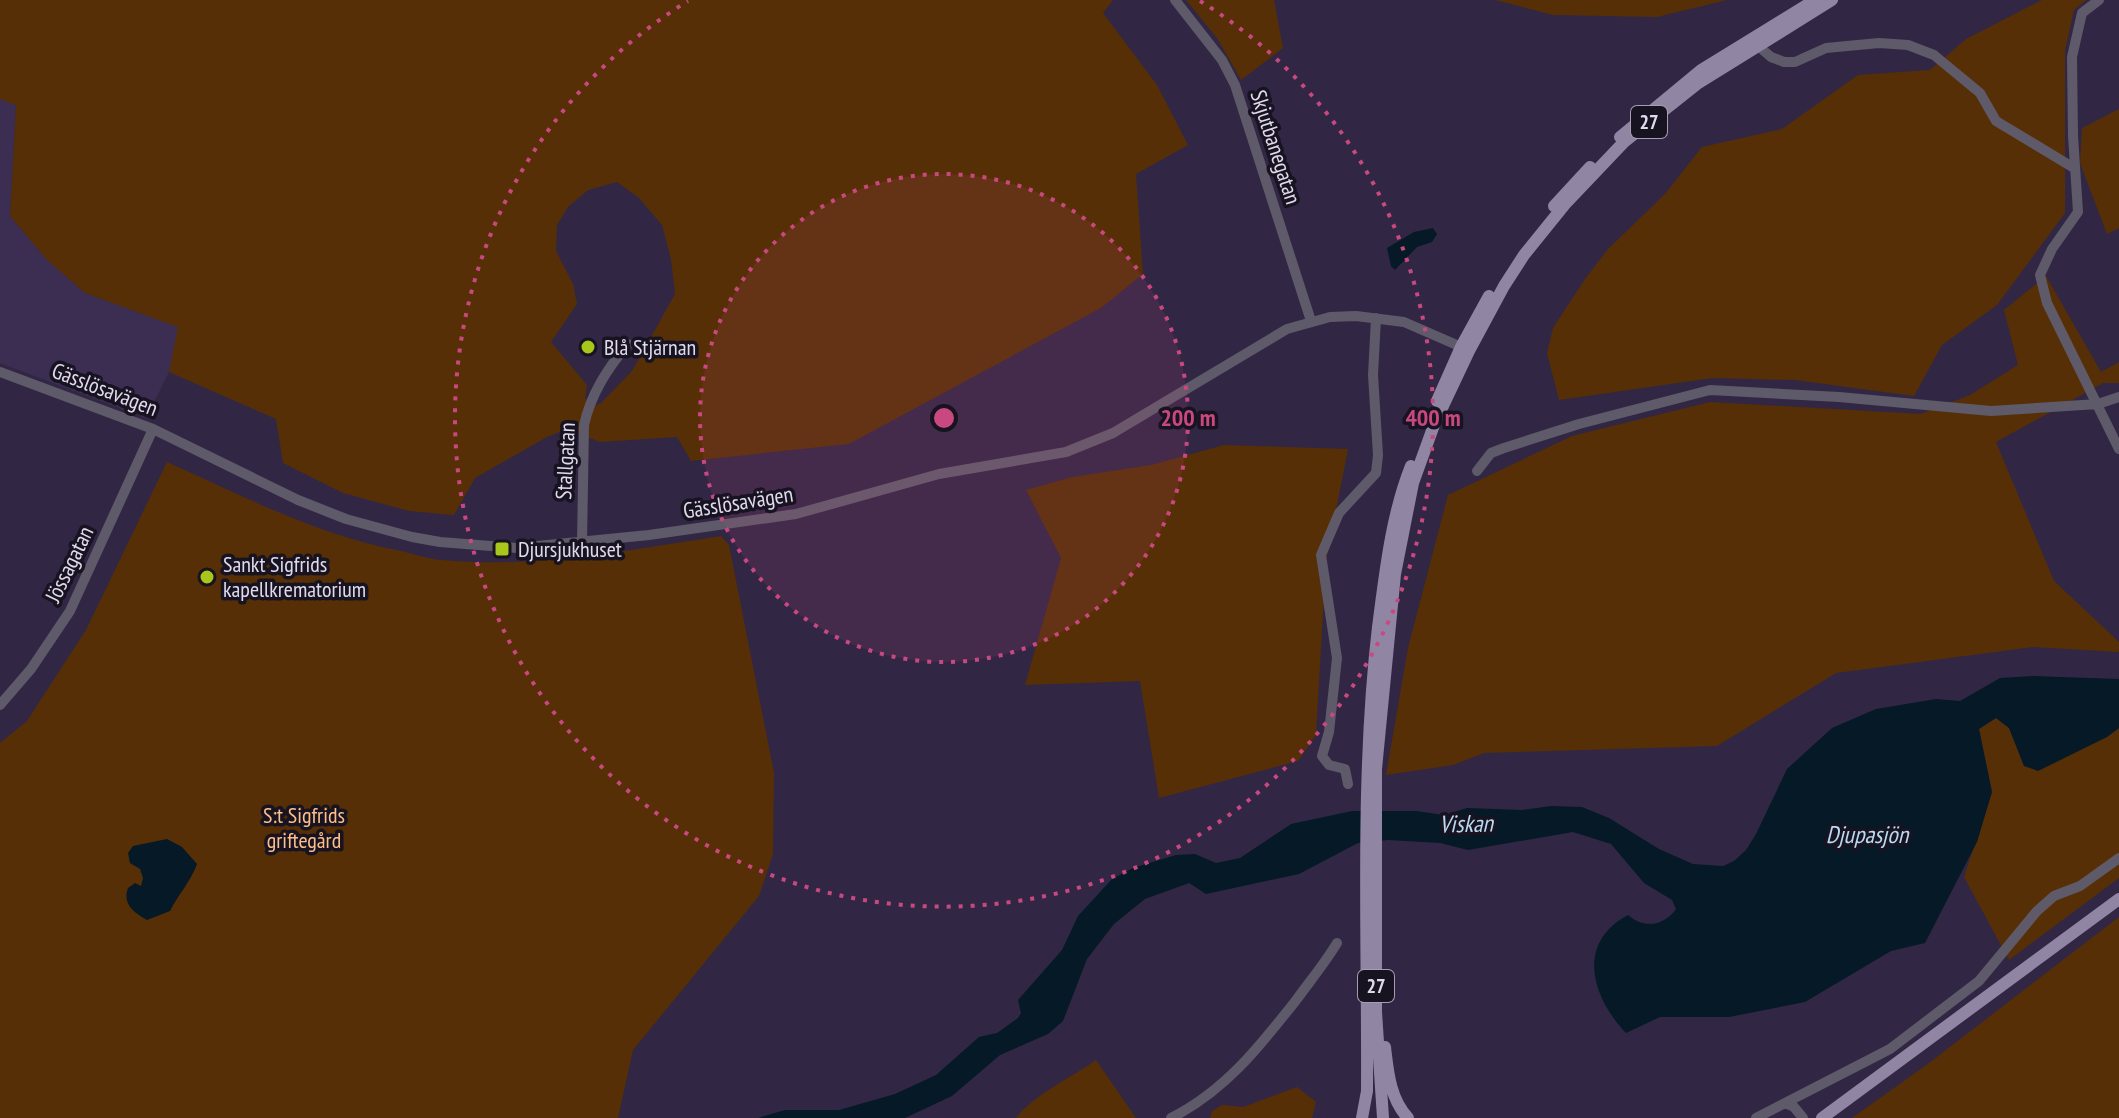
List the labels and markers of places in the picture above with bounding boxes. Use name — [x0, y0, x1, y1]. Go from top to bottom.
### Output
place label: Blå Stjärnan — [604, 333, 696, 361]
marker: Blå Stjärnan — [579, 338, 597, 356]
centre of rings — [930, 404, 958, 432]
place label: Djursjukhuset — [518, 535, 622, 563]
marker: Djursjukhuset — [493, 540, 511, 558]
place label: Sankt Sigfrids kapellkrematorium — [223, 550, 366, 603]
marker: Sankt Sigfrids kapellkrematorium — [198, 568, 216, 586]

